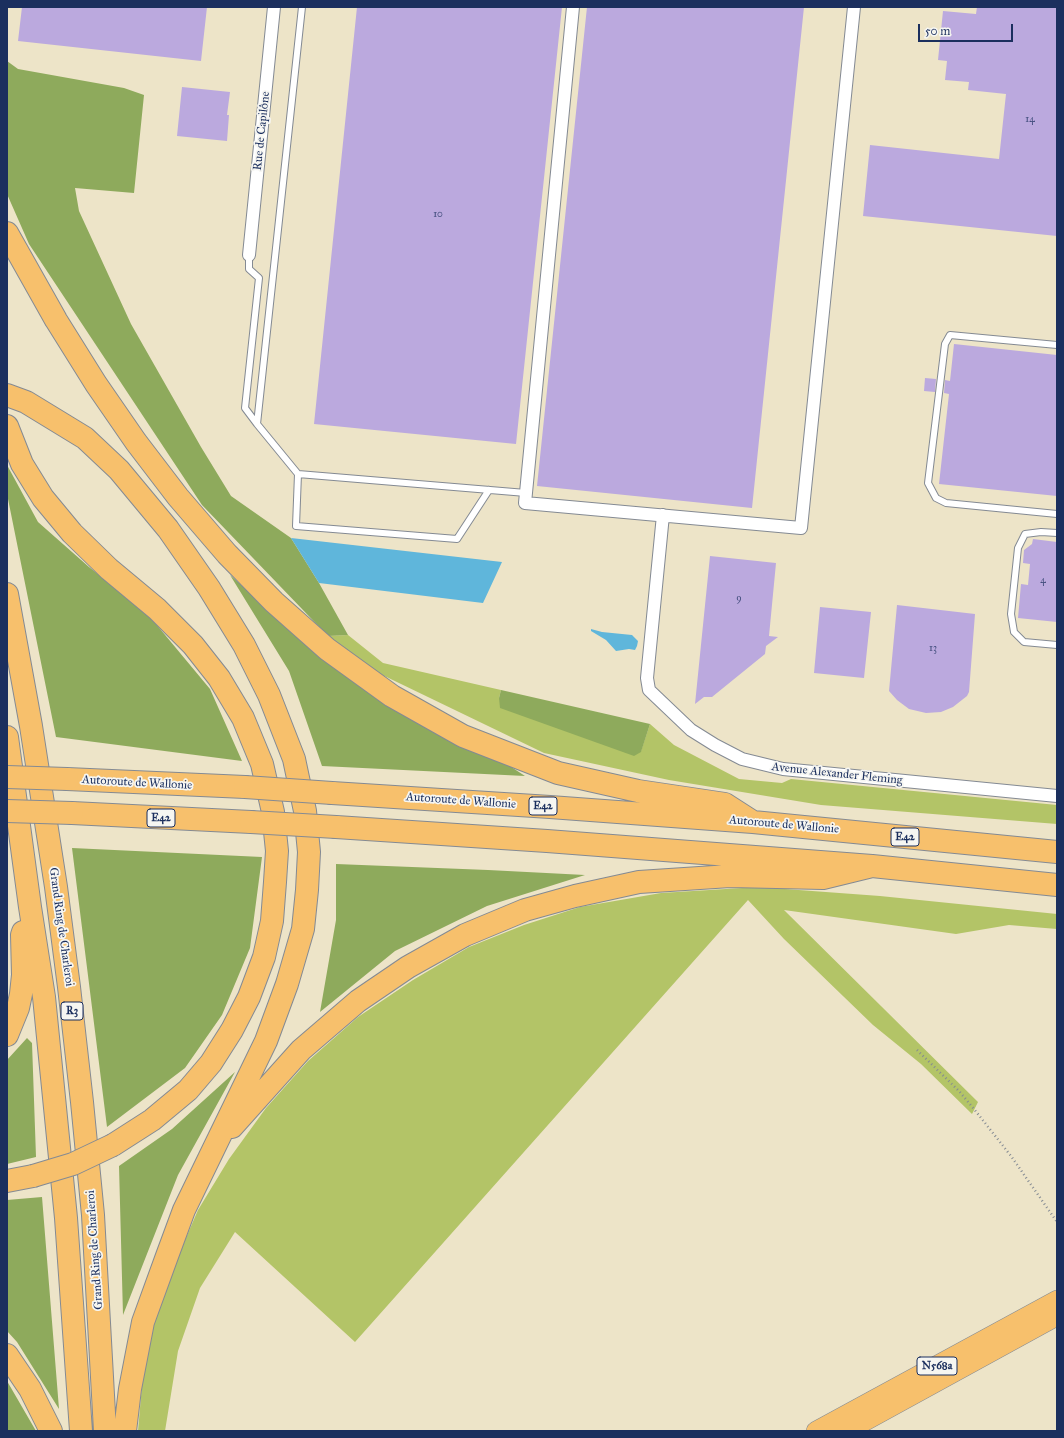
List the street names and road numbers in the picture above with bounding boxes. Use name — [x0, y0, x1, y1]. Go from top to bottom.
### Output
street label: Rue de Capilône — [251, 91, 273, 171]
street label: Avenue Alexander Fleming — [771, 760, 903, 788]
street label: Autoroute de Wallonie — [82, 773, 192, 793]
street label: Autoroute de Wallonie — [405, 790, 517, 812]
road number: E42 — [529, 797, 557, 815]
road number: E42 — [147, 809, 175, 827]
street label: Autoroute de Wallonie — [728, 813, 840, 837]
road number: E42 — [891, 828, 919, 846]
street label: Grand Ring de Charleroi — [46, 867, 76, 987]
road number: R3 — [61, 1002, 83, 1020]
street label: Grand Ring de Charleroi — [84, 1190, 106, 1310]
road number: N568a — [917, 1357, 957, 1375]

